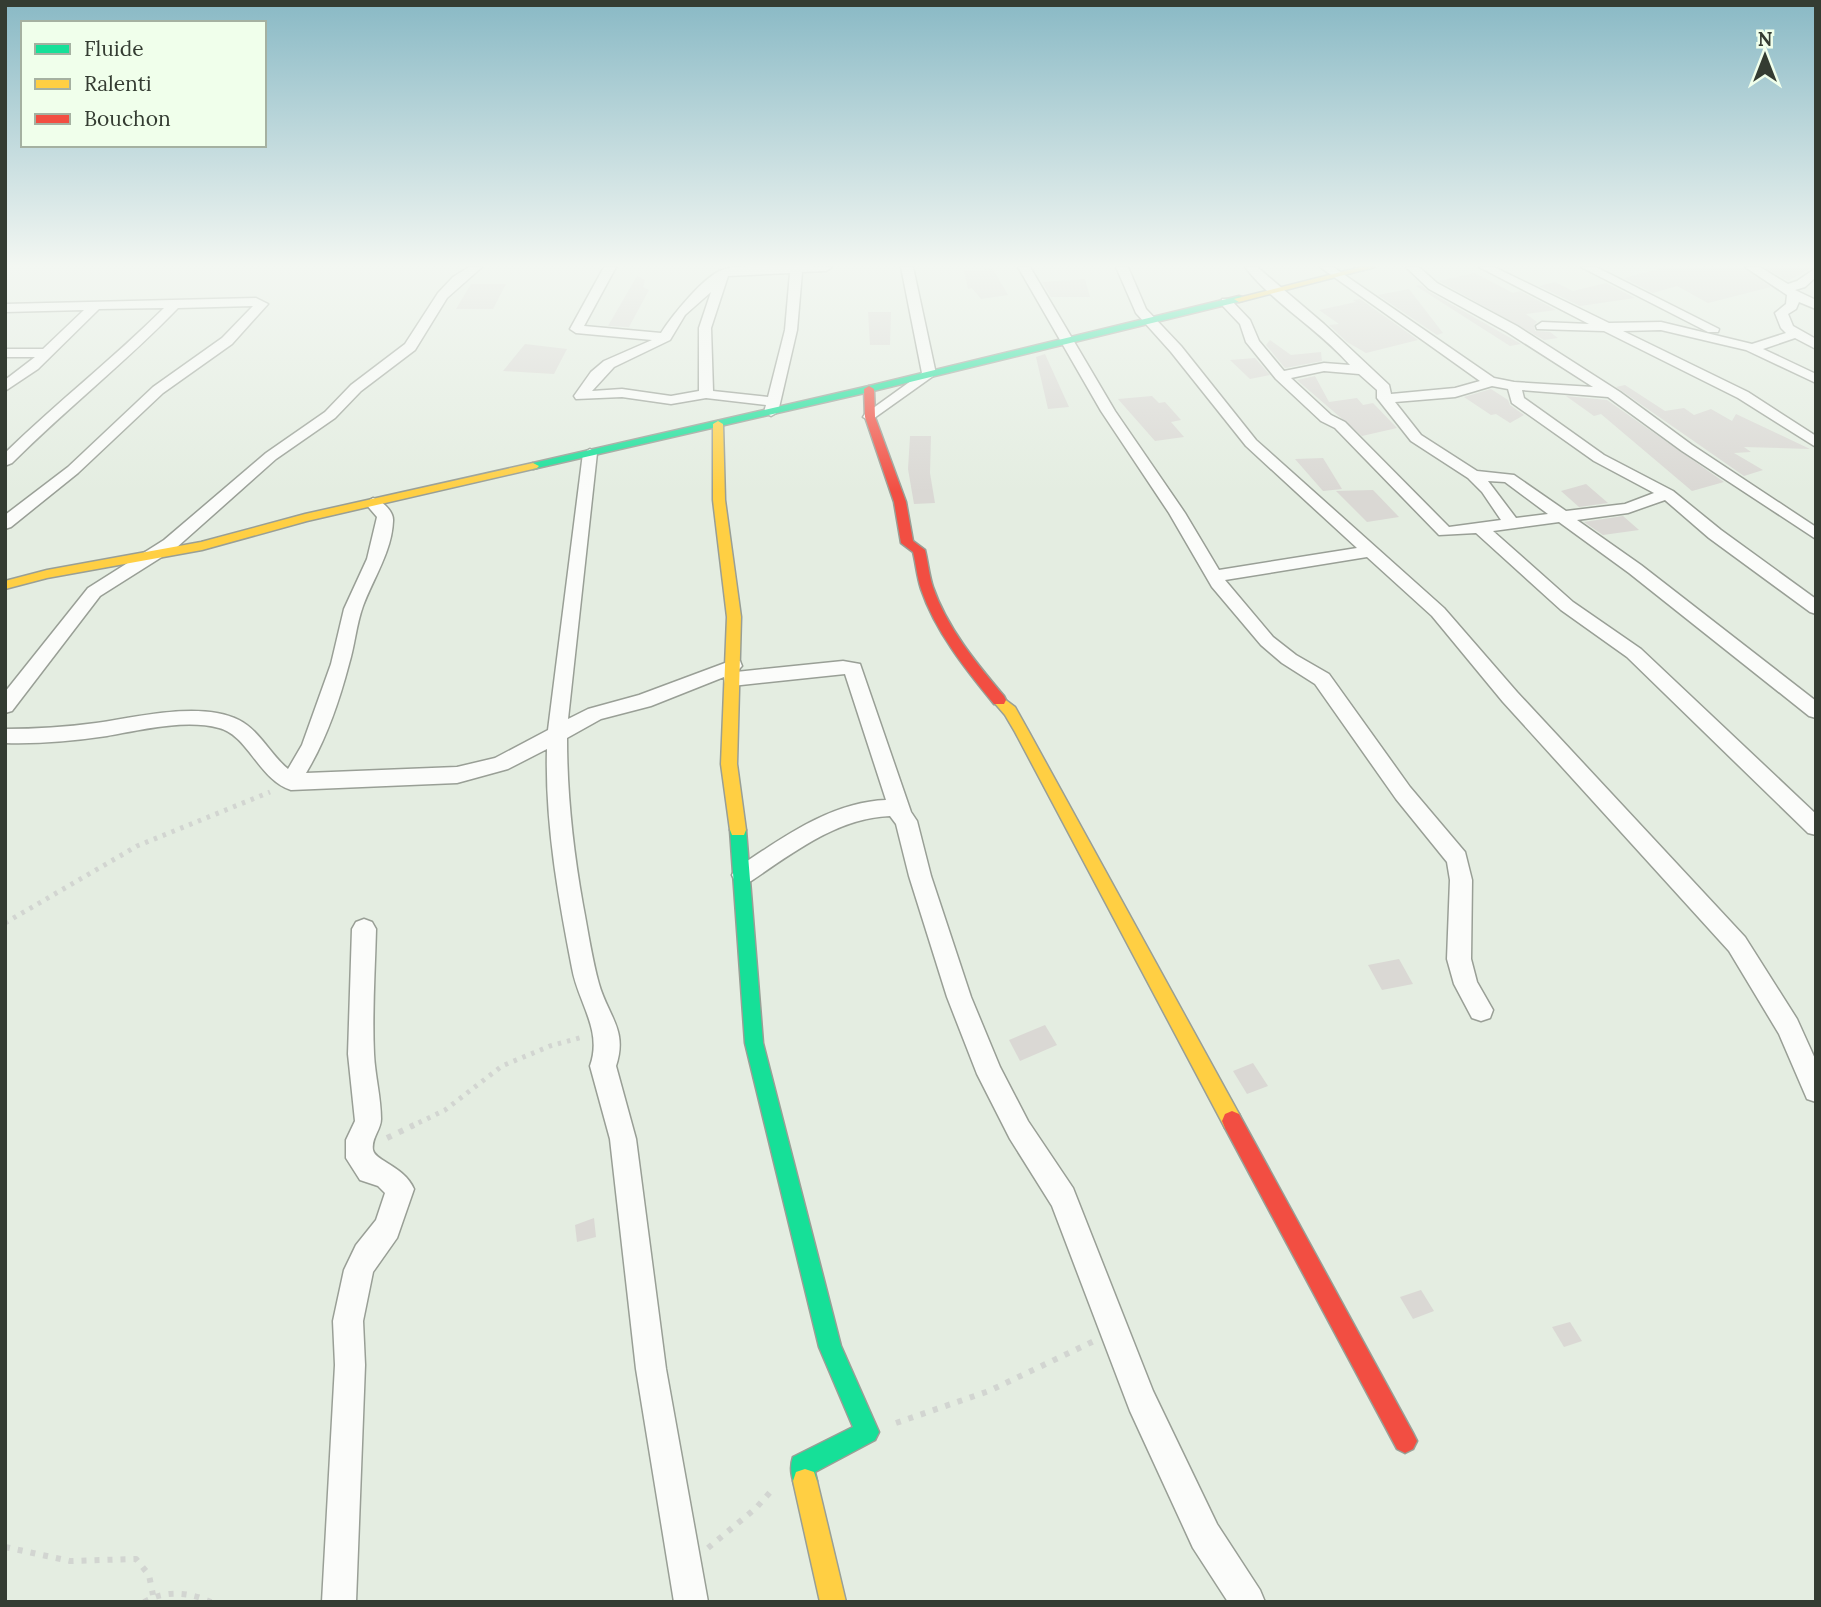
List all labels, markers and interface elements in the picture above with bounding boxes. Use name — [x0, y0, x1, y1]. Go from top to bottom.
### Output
legend — [21, 21, 266, 147]
north arrow — [1730, 21, 1800, 91]
text: N — [1758, 27, 1773, 51]
text: Fluide — [84, 35, 144, 62]
text: Ralenti — [84, 70, 152, 97]
text: Bouchon — [84, 105, 171, 132]

